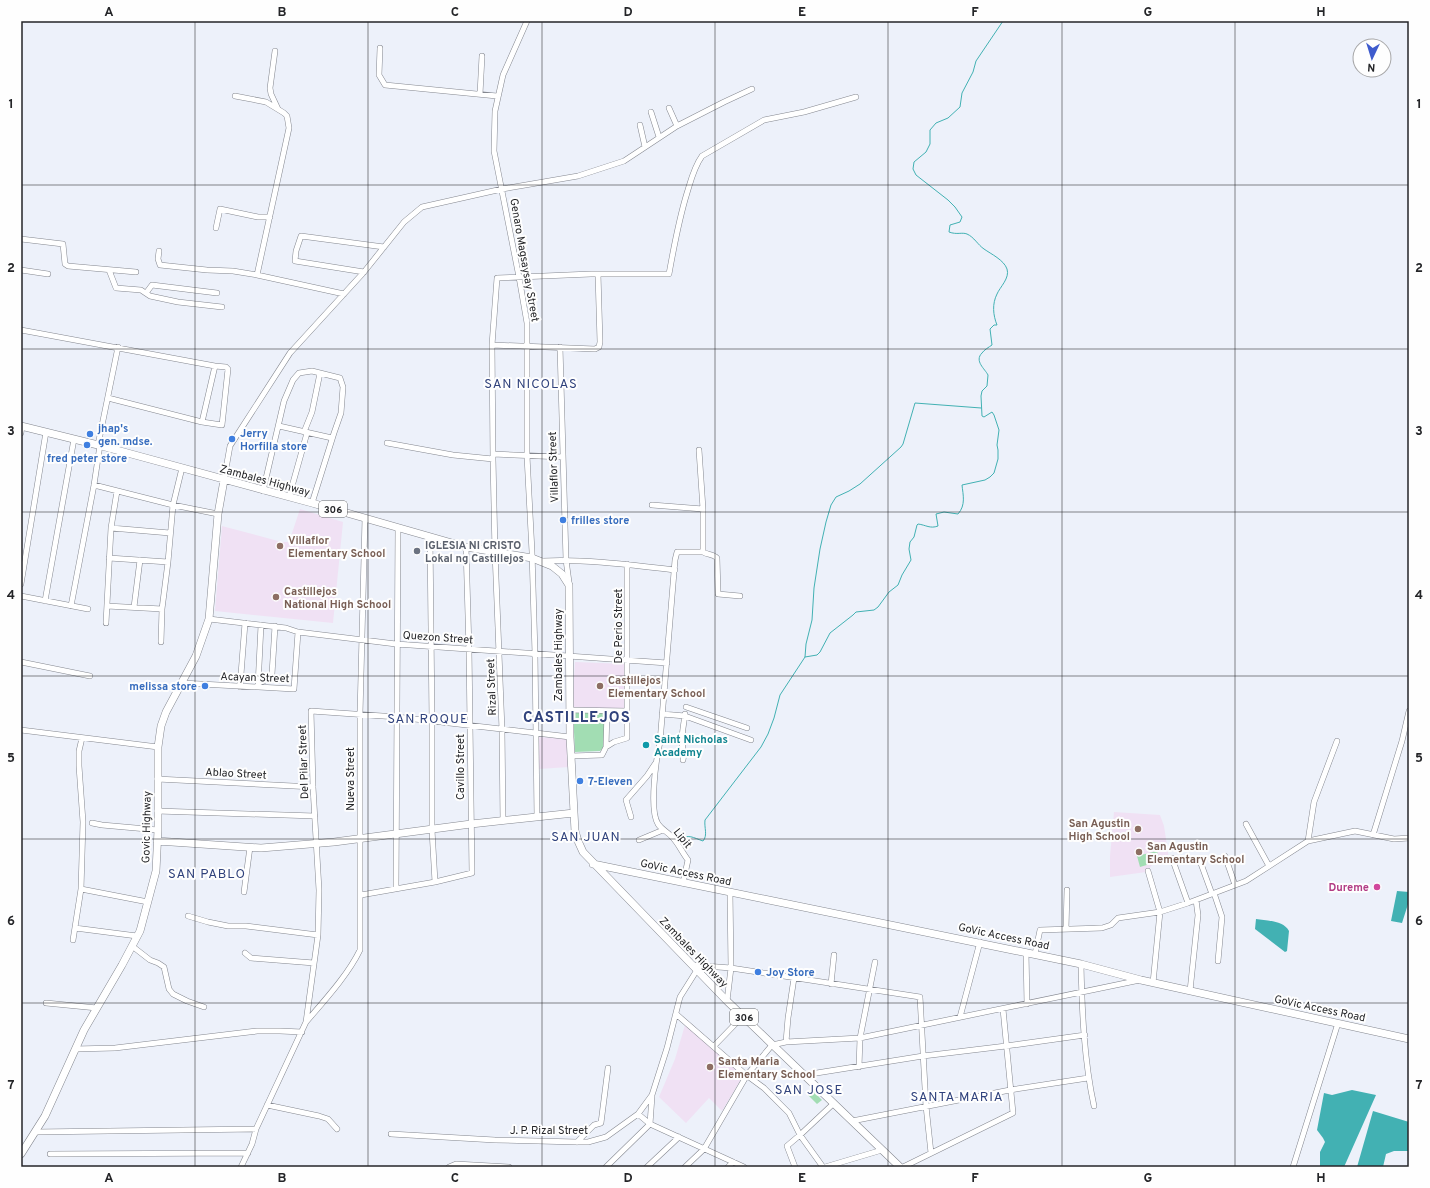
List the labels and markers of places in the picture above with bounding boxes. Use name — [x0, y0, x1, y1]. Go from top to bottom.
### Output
place label: jhap's gen. mdse. — [97, 422, 153, 449]
place label: Jerry Horfilla store — [240, 427, 307, 454]
marker: jhap's gen. mdse. — [85, 429, 95, 439]
marker: Jerry Horfilla store — [227, 434, 237, 444]
marker: fred peter store — [82, 440, 92, 450]
place label: fred peter store — [47, 452, 127, 466]
place label: frilles store — [571, 514, 629, 528]
marker: frilles store — [558, 515, 568, 525]
place label: Villaflor Elementary School — [288, 534, 385, 561]
place label: IGLESIA NI CRISTO Lokal ng Castillejos — [425, 539, 524, 566]
marker: Villaflor Elementary School — [275, 541, 285, 551]
marker: IGLESIA NI CRISTO Lokal ng Castillejos — [412, 546, 422, 556]
place label: Castillejos National High School — [284, 585, 391, 612]
marker: Castillejos National High School — [271, 592, 281, 602]
place label: Castillejos Elementary School — [608, 674, 705, 701]
place label: melissa store — [129, 680, 197, 694]
marker: melissa store — [200, 681, 210, 691]
marker: Castillejos Elementary School — [595, 681, 605, 691]
place label: Saint Nicholas Academy — [654, 733, 728, 760]
marker: Saint Nicholas Academy — [641, 740, 651, 750]
place label: 7-Eleven — [588, 775, 632, 789]
marker: 7-Eleven — [575, 776, 585, 786]
place label: San Agustin High School — [1069, 817, 1130, 844]
marker: San Agustin High School — [1133, 824, 1143, 834]
place label: San Agustin Elementary School — [1147, 840, 1244, 867]
marker: San Agustin Elementary School — [1134, 847, 1144, 857]
place label: Dureme — [1328, 881, 1369, 895]
marker: Dureme — [1372, 882, 1382, 892]
place label: Joy Store — [766, 966, 815, 980]
marker: Joy Store — [753, 967, 763, 977]
place label: Santa Maria Elementary School — [718, 1055, 815, 1082]
marker: Santa Maria Elementary School — [705, 1062, 715, 1072]

